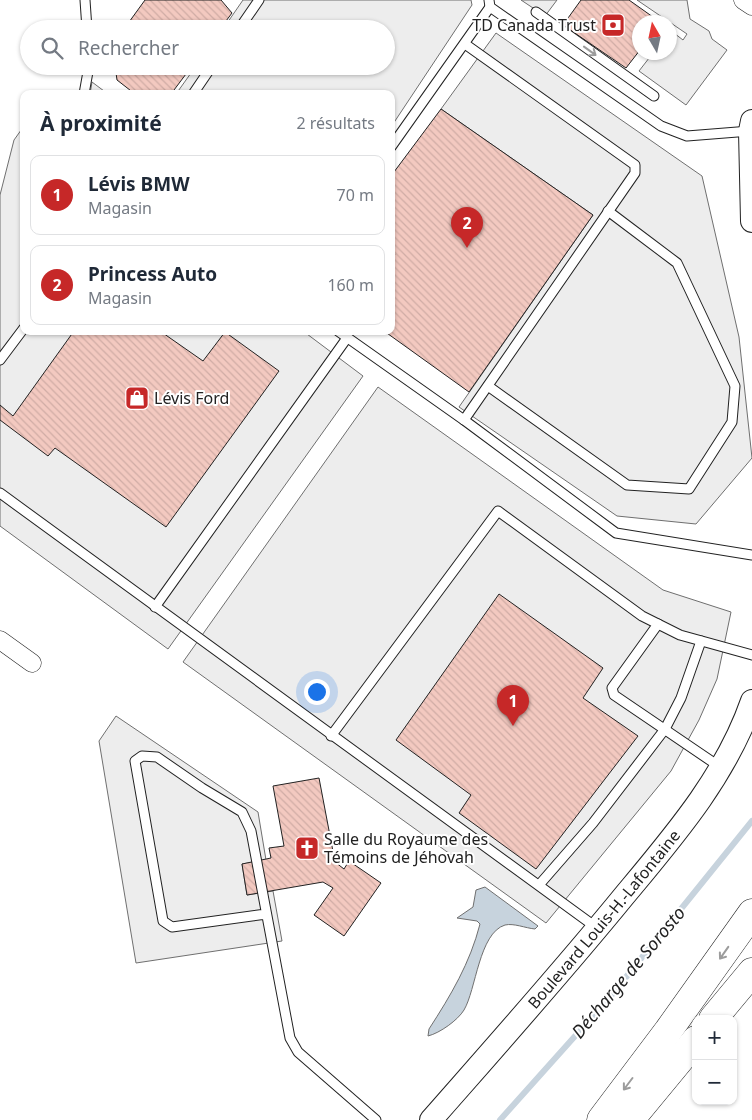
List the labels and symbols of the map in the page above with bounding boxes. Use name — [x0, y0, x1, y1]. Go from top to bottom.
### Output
bank icon: TD Canada Trust — [600, 12, 626, 38]
place label: TD Canada Trust — [472, 14, 596, 36]
north arrow — [632, 15, 677, 60]
one-way arrow — [582, 45, 596, 56]
pin: 2 — [451, 207, 483, 248]
shop icon: Lévis Ford — [124, 385, 150, 411]
place label: Lévis Ford — [154, 387, 229, 409]
your location — [304, 679, 330, 705]
pin: 1 — [497, 685, 529, 726]
street label: Boulevard Louis-H.-Lafontaine — [523, 825, 685, 1013]
place label: Salle du Royaume des Témoins de Jéhovah — [324, 828, 488, 868]
church icon: Salle du Royaume des Témoins de Jéhovah — [294, 835, 320, 861]
water label: Décharge de Sorosto — [566, 901, 690, 1043]
one-way arrow — [719, 946, 729, 960]
one-way arrow — [623, 1077, 633, 1091]

